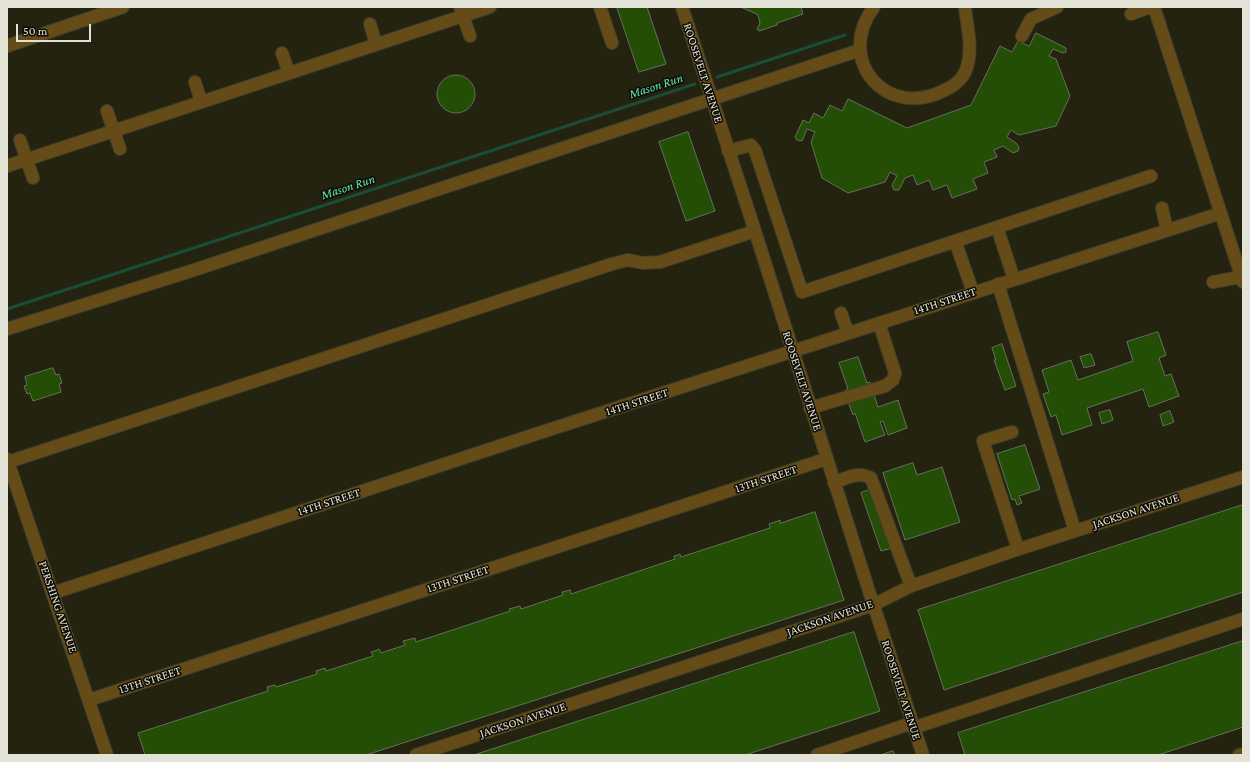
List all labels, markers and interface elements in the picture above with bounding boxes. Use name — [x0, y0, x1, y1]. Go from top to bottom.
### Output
scale bar — [18, 16, 93, 42]
street label: ROOSEVELT AVENUE — [680, 21, 726, 125]
text: 50 m — [23, 24, 47, 38]
water label: Mason Run — [627, 70, 685, 102]
water label: Mason Run — [319, 171, 377, 203]
street label: 14TH STREET — [912, 284, 978, 318]
street label: ROOSEVELT AVENUE — [779, 329, 825, 433]
street label: 14TH STREET — [604, 385, 670, 419]
street label: 13TH STREET — [733, 462, 799, 496]
street label: 14TH STREET — [296, 485, 362, 519]
street label: JACKSON AVENUE — [1091, 490, 1181, 532]
street label: PERSHING AVENUE — [36, 559, 80, 655]
street label: 13TH STREET — [425, 562, 491, 596]
street label: JACKSON AVENUE — [785, 597, 875, 639]
street label: ROOSEVELT AVENUE — [878, 638, 924, 742]
street label: 13TH STREET — [117, 663, 183, 697]
street label: JACKSON AVENUE — [478, 699, 568, 741]

